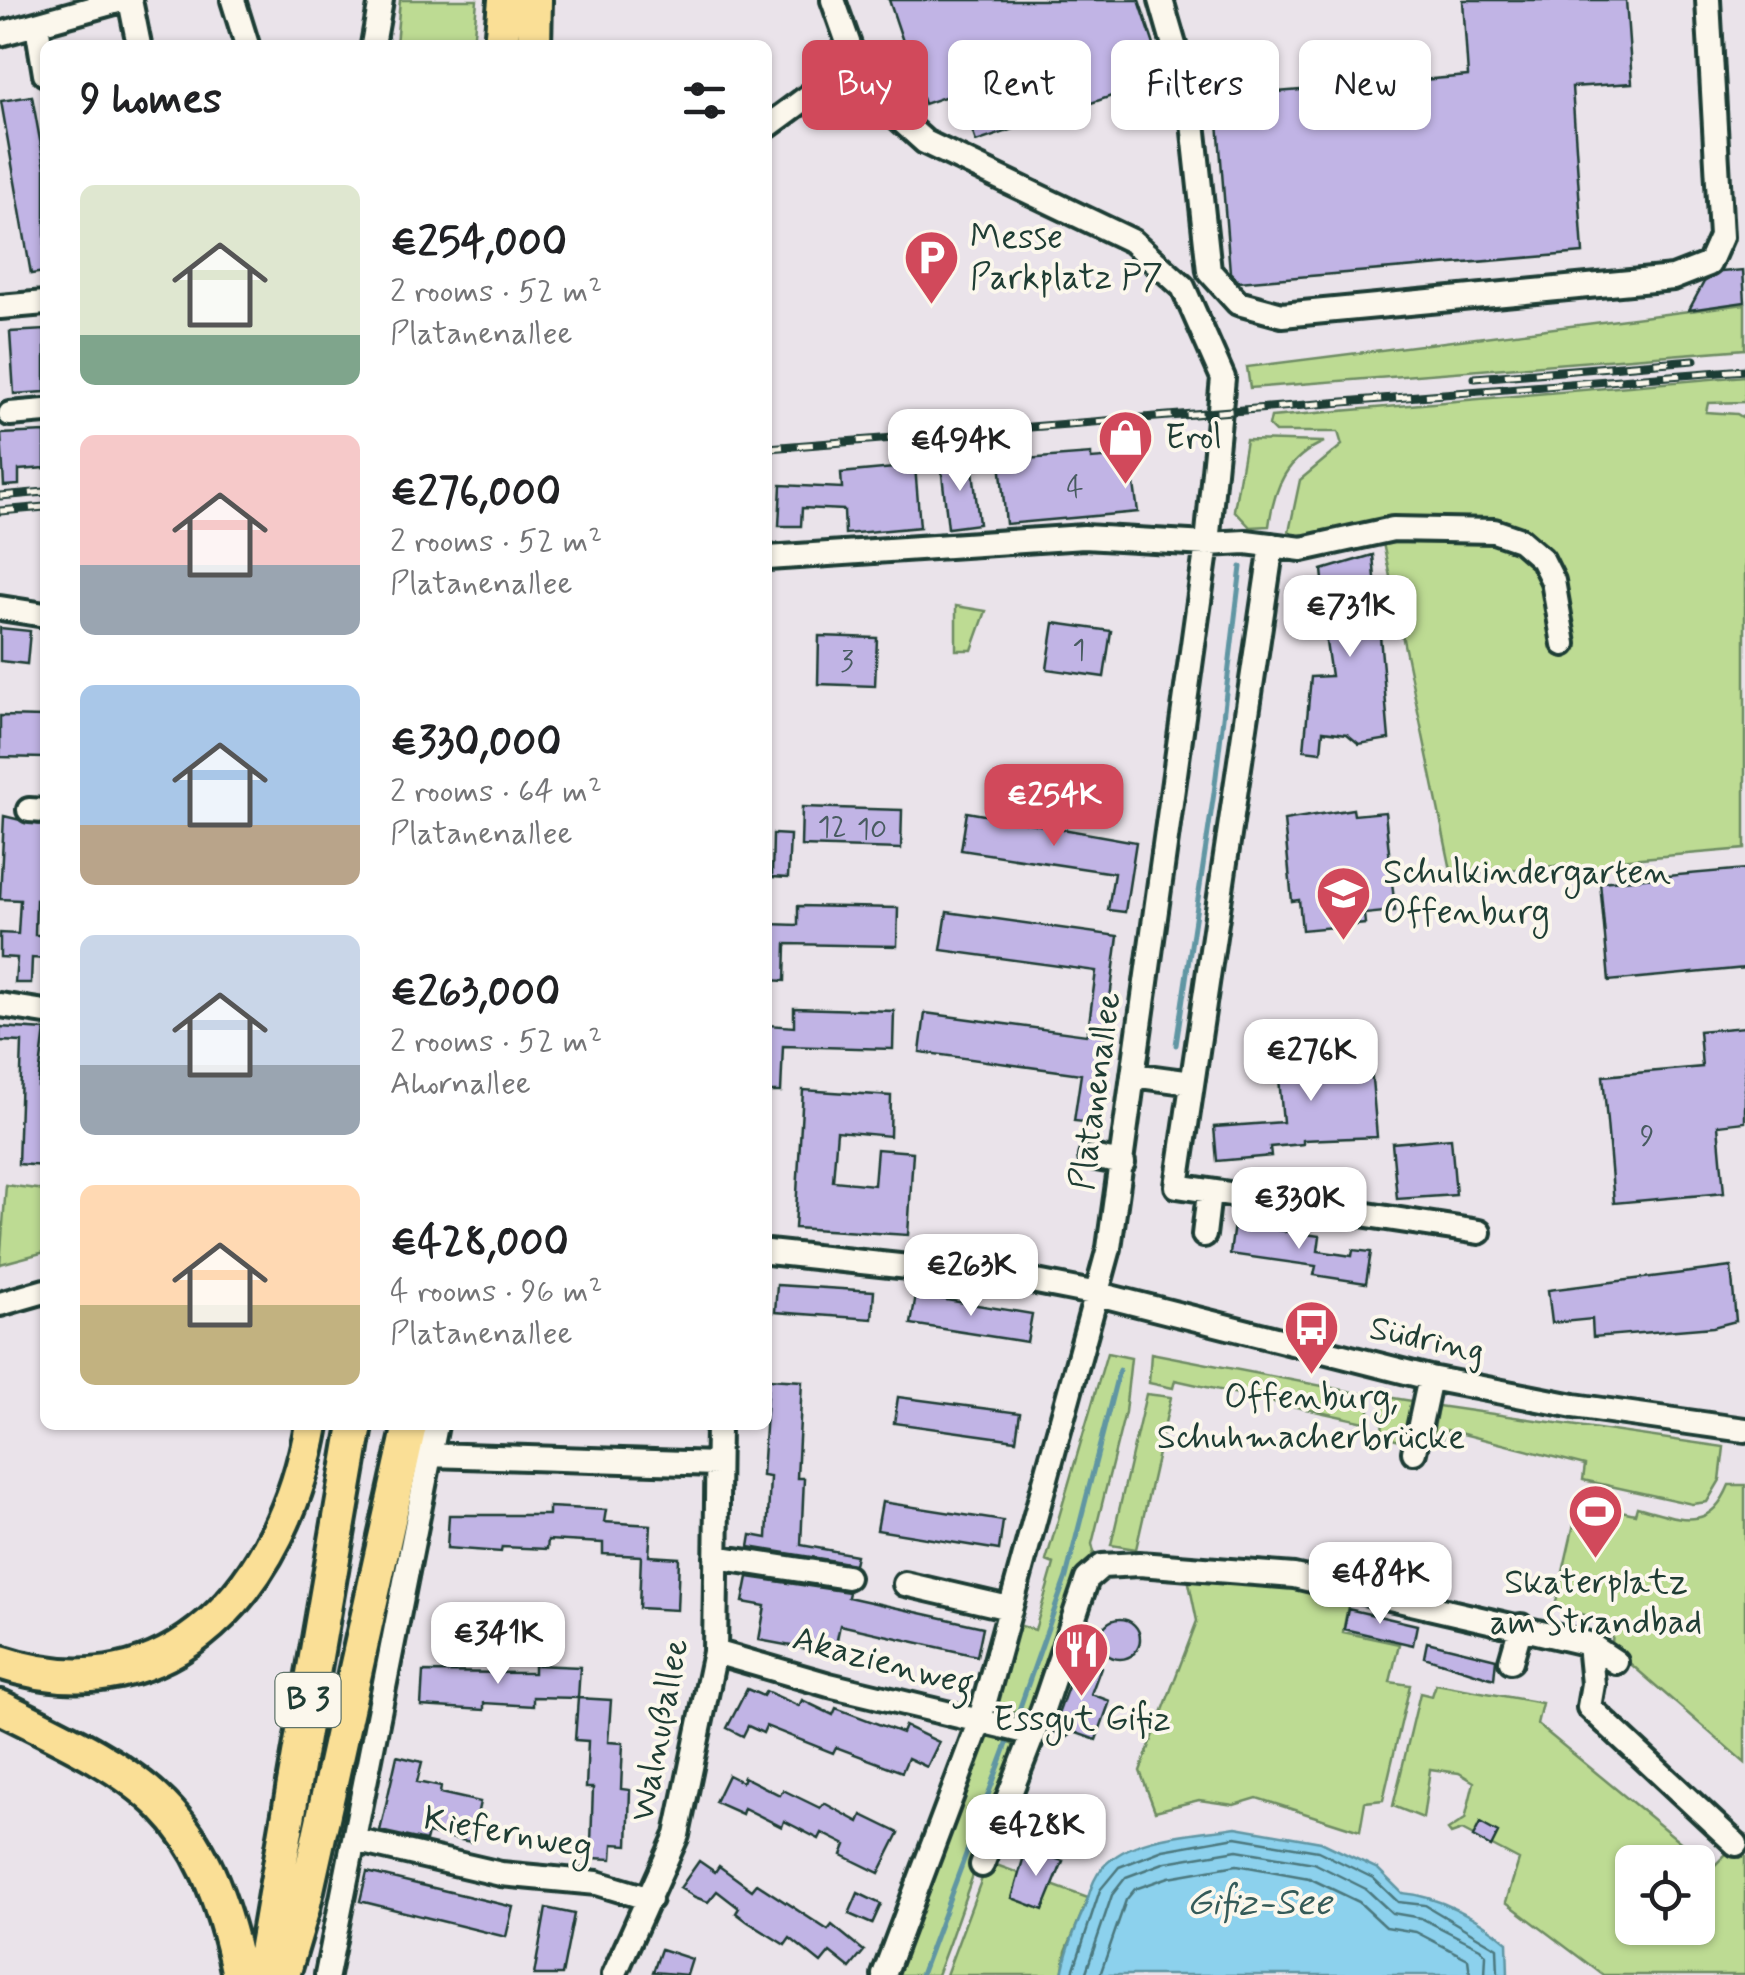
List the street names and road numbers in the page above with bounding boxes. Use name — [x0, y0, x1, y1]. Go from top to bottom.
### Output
street label: Platanenallee — [1059, 989, 1133, 1193]
street label: Südring — [1365, 1305, 1489, 1375]
street label: Akazienweg — [786, 1616, 979, 1712]
street label: Walnußallee — [620, 1635, 700, 1825]
road number: B 3 — [276, 1673, 340, 1727]
street label: Kiefernweg — [419, 1796, 596, 1873]

